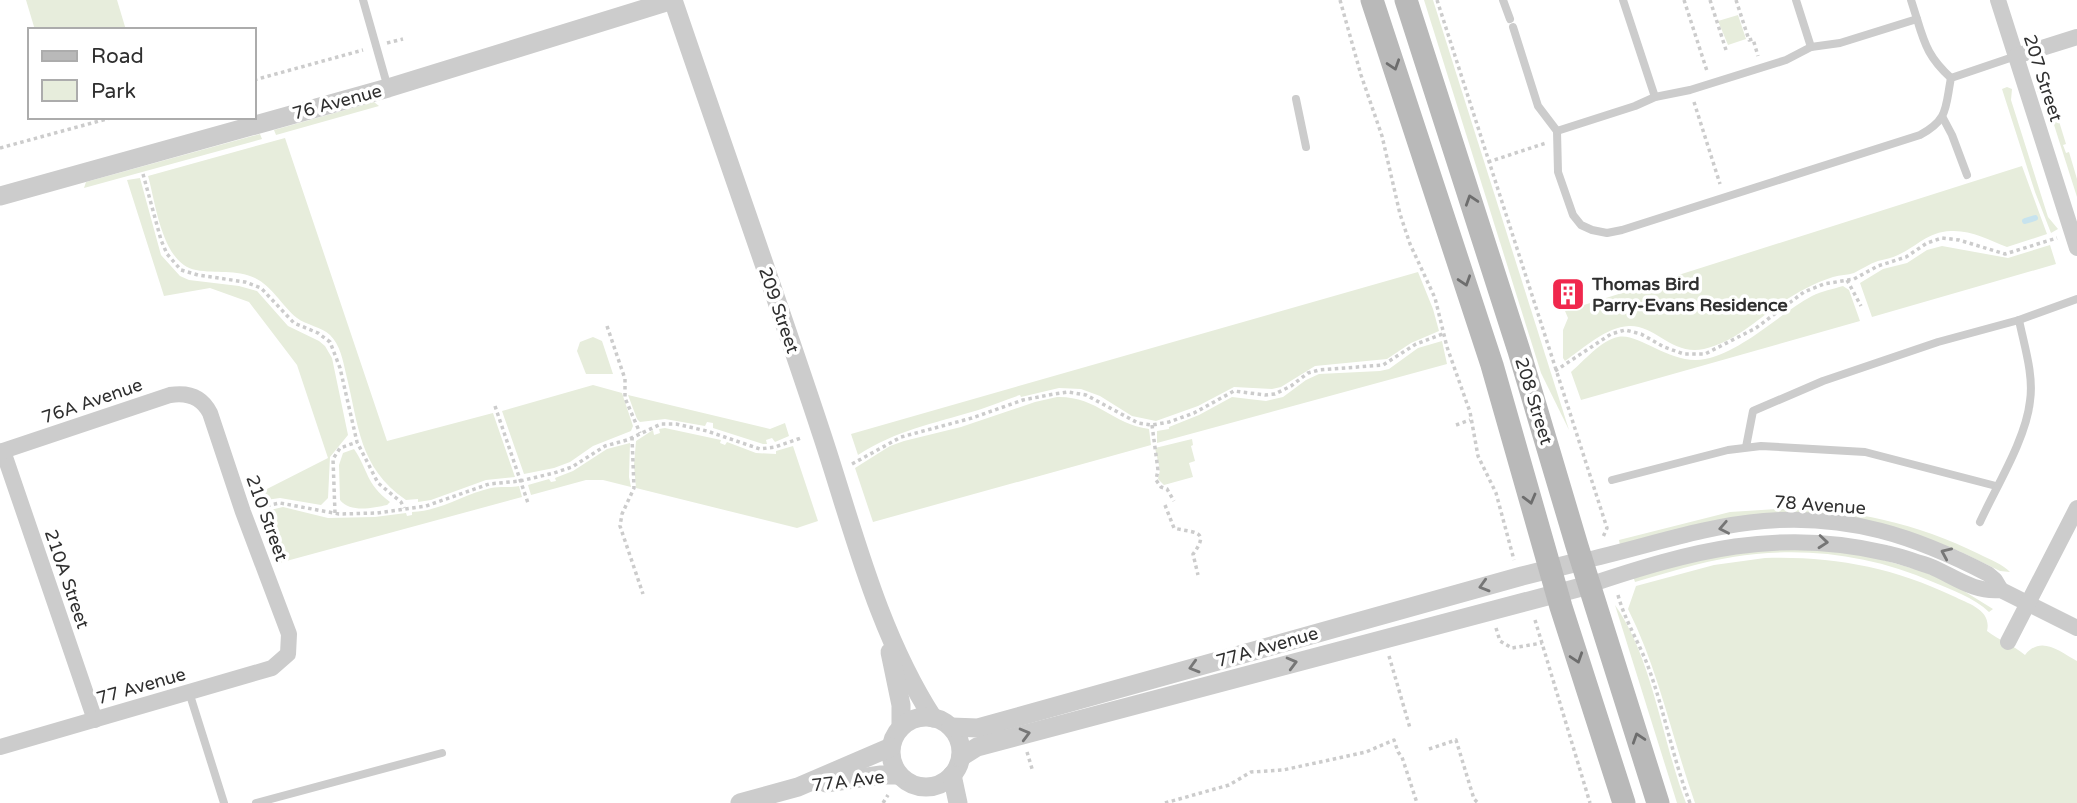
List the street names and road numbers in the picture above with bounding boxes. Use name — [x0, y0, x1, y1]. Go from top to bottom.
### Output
street label: 207 Street — [2019, 32, 2067, 124]
street label: 76 Avenue — [290, 80, 384, 124]
street label: 209 Street — [754, 264, 804, 356]
street label: 208 Street — [1510, 355, 1558, 447]
street label: 76A Avenue — [39, 373, 145, 429]
street label: 210 Street — [241, 472, 293, 564]
street label: 78 Avenue — [1773, 491, 1867, 519]
street label: 210A Street — [40, 527, 94, 632]
street label: 77A Avenue — [1213, 622, 1321, 672]
street label: 77 Avenue — [94, 663, 188, 709]
street label: 77A Ave — [810, 766, 886, 796]

